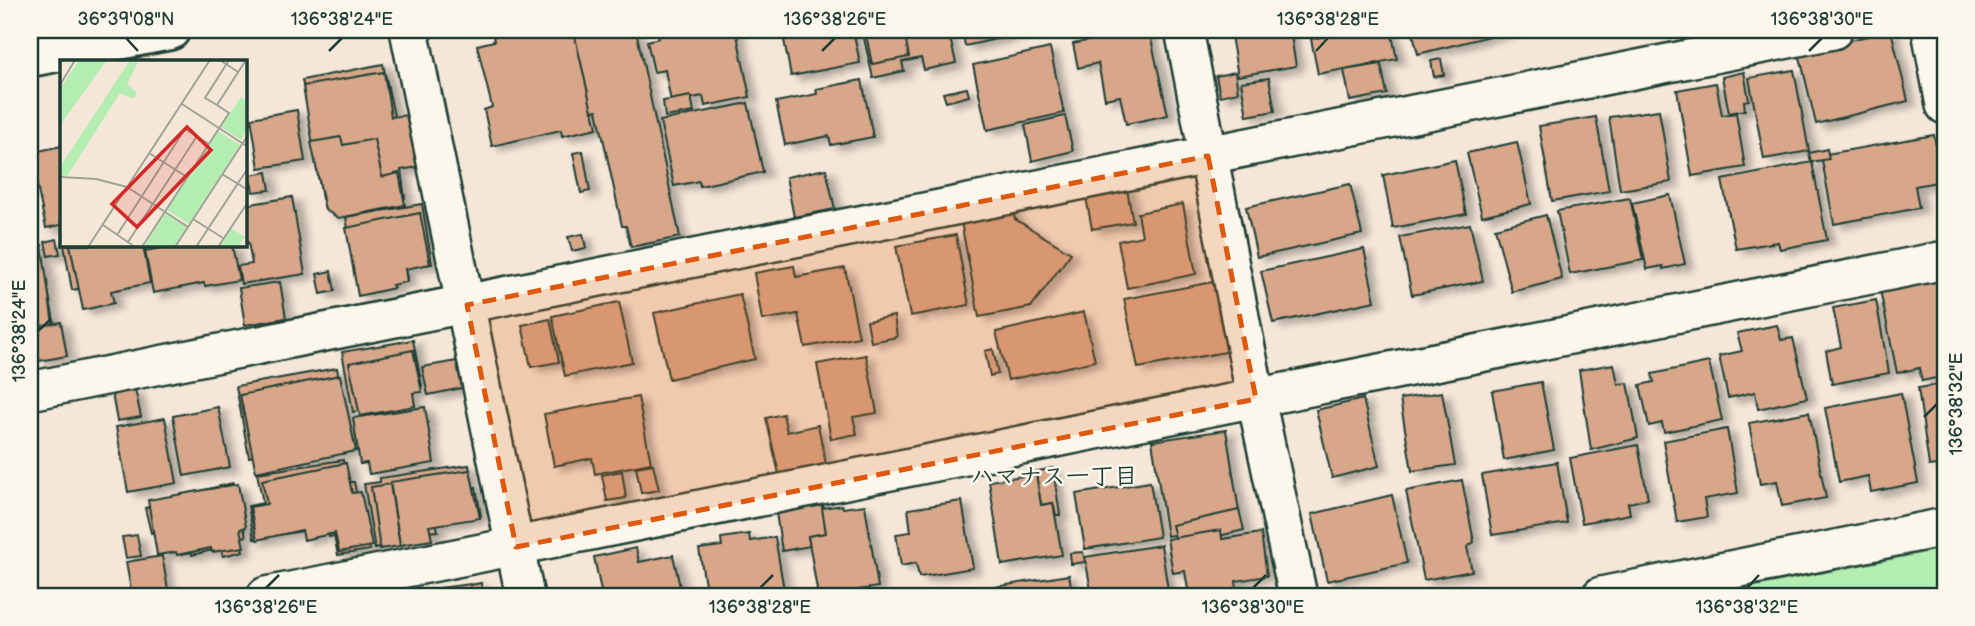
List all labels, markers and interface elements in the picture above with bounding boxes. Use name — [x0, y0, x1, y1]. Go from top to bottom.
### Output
text: 36°39'08"N — [78, 9, 174, 30]
text: 136°38'24"E — [291, 9, 393, 30]
text: 136°38'26"E — [784, 9, 887, 30]
text: 136°38'28"E — [1277, 9, 1379, 30]
text: 136°38'30"E — [1771, 9, 1874, 30]
inset map — [60, 60, 247, 247]
text: 136°38'24"E — [9, 280, 30, 382]
text: 136°38'32"E — [1946, 352, 1967, 455]
district label: ハマナス一丁目 — [970, 462, 1138, 491]
text: 136°38'26"E — [215, 597, 318, 618]
text: 136°38'28"E — [709, 597, 811, 618]
text: 136°38'30"E — [1202, 597, 1305, 618]
text: 136°38'32"E — [1696, 597, 1799, 618]

